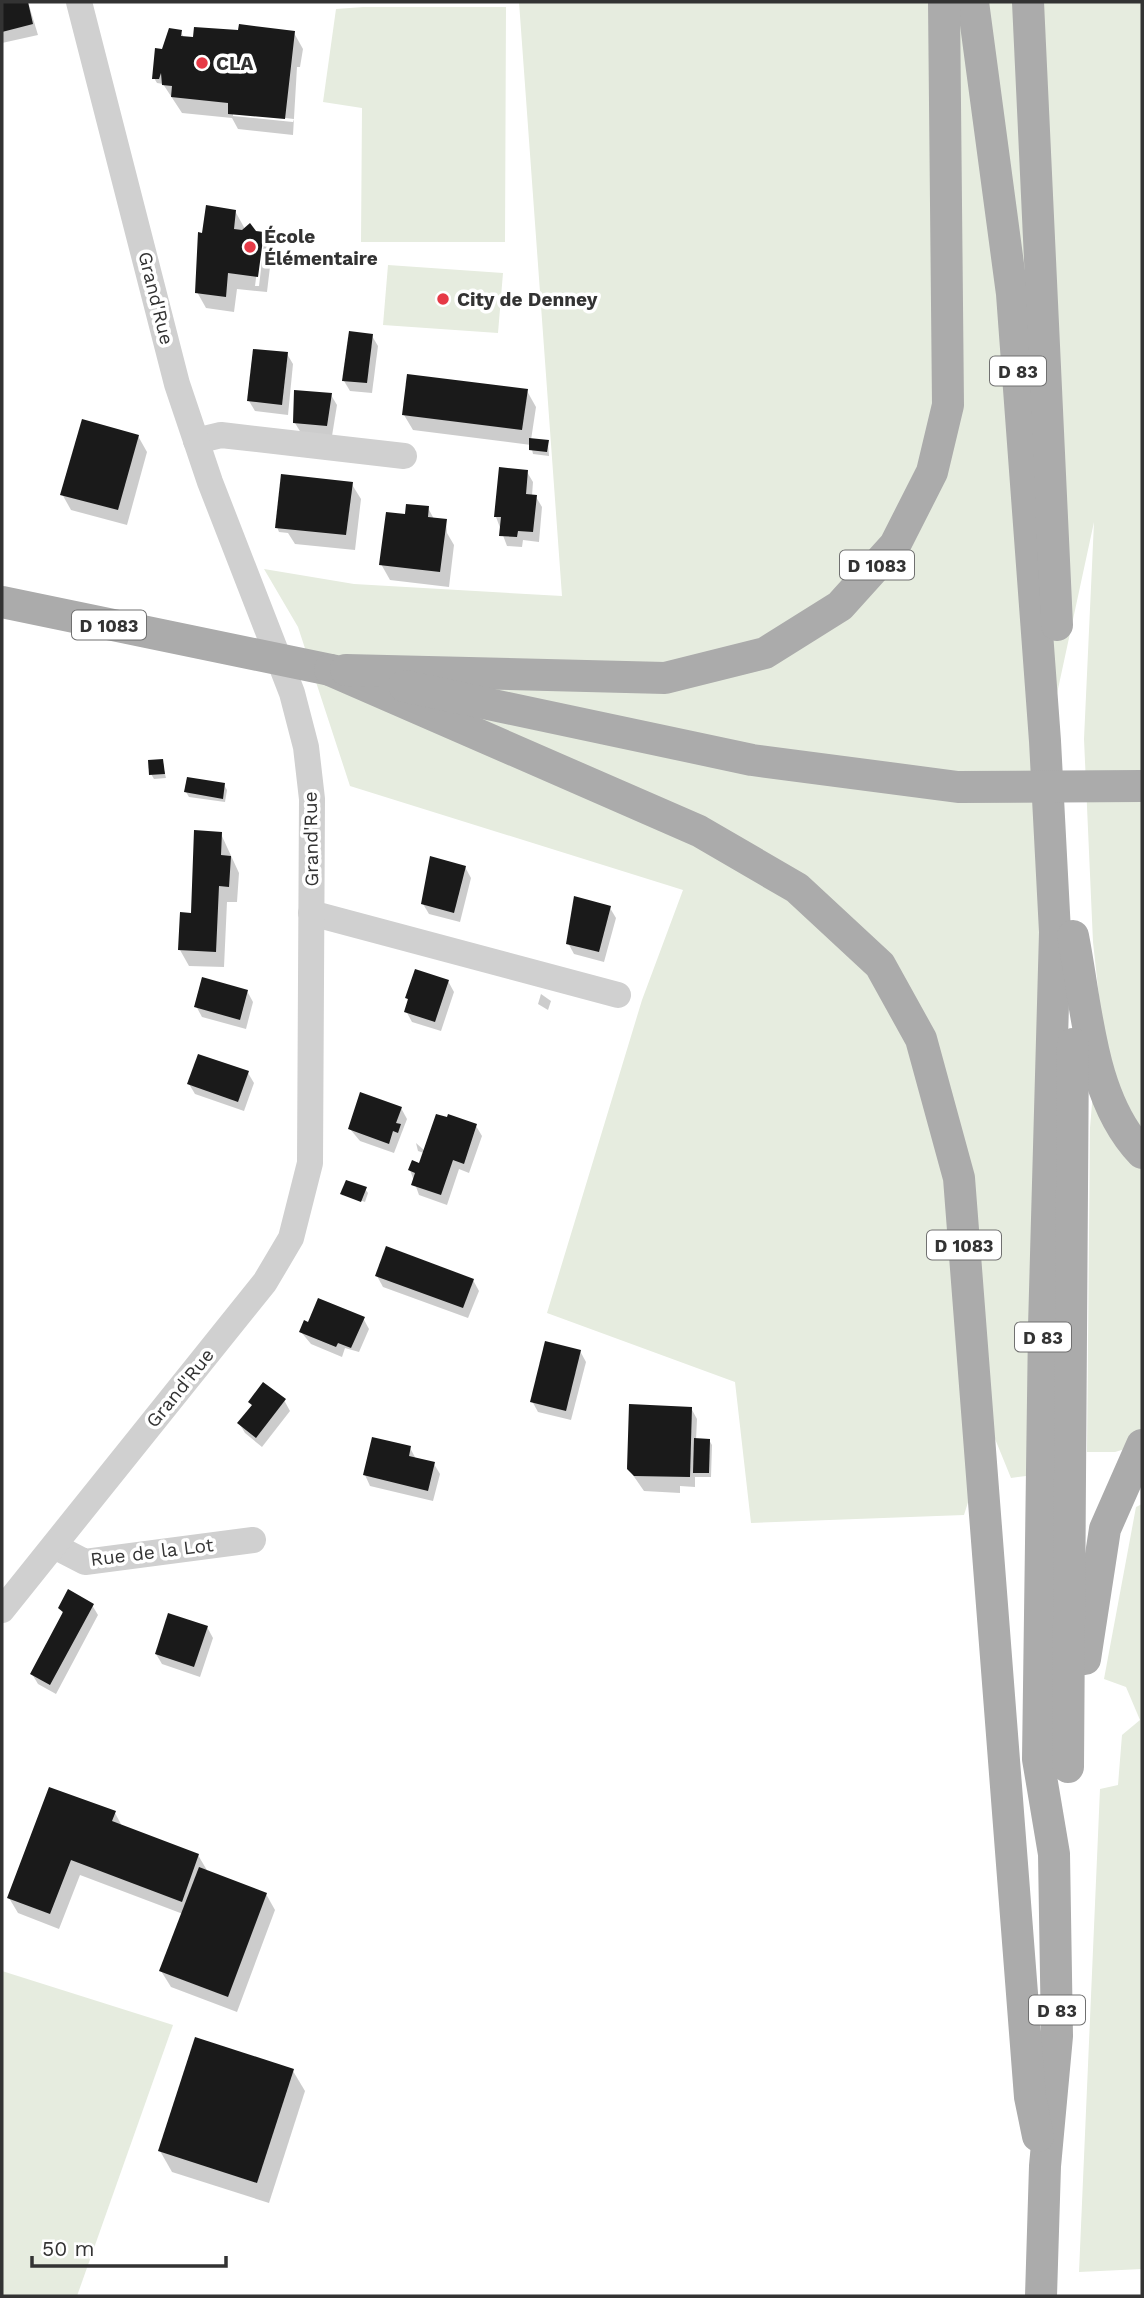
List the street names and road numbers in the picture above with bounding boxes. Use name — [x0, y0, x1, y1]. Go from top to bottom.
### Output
street label: Grand'Rue — [133, 249, 179, 347]
road number: D 83 — [990, 356, 1046, 386]
road number: D 1083 — [840, 550, 914, 580]
road number: D 1083 — [72, 610, 146, 640]
street label: Grand'Rue — [299, 791, 323, 887]
road number: D 1083 — [927, 1230, 1001, 1260]
road number: D 83 — [1015, 1322, 1071, 1352]
street label: Grand'Rue — [141, 1344, 219, 1432]
street label: Rue de la Lot — [89, 1533, 215, 1571]
road number: D 83 — [1029, 1996, 1085, 2024]

